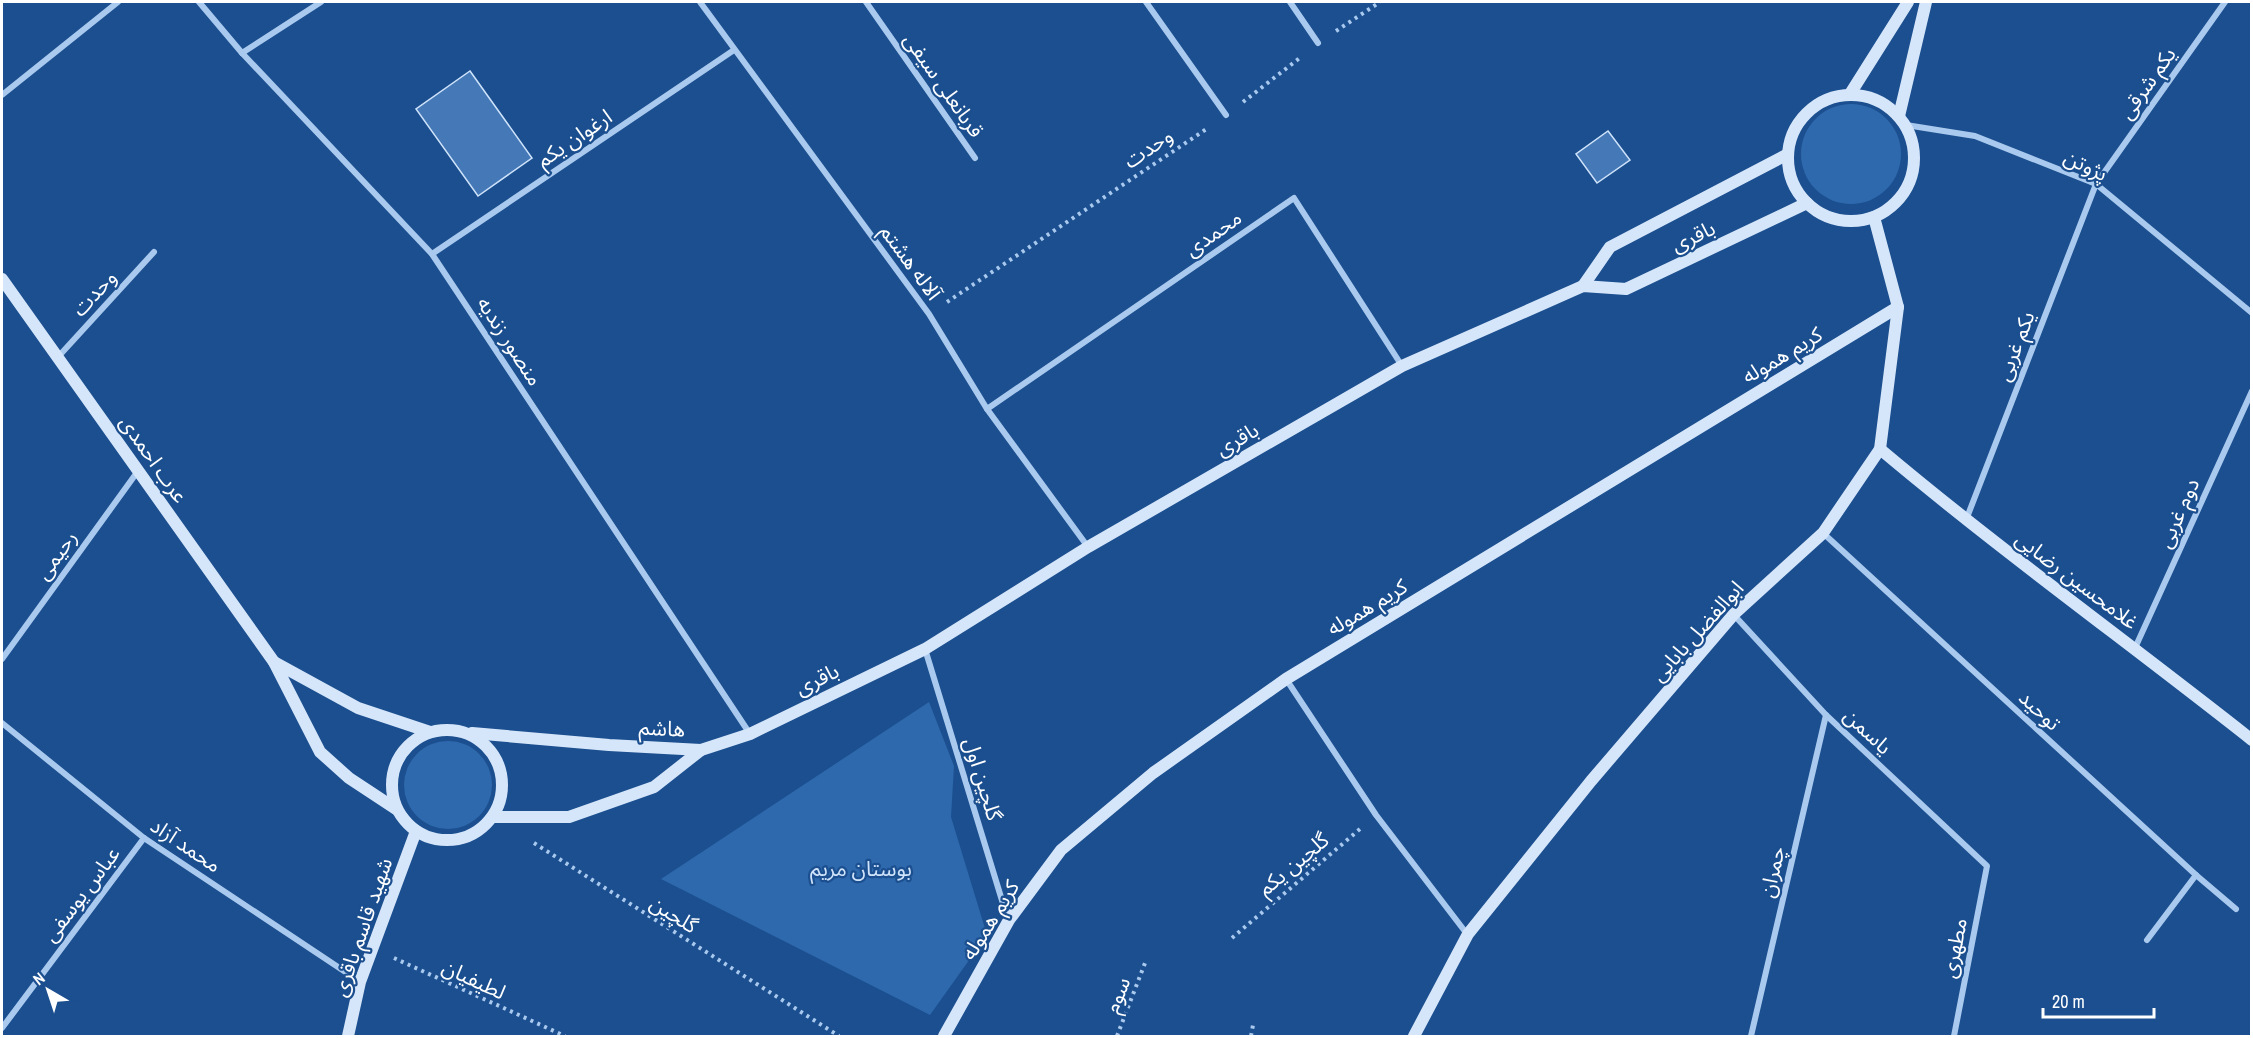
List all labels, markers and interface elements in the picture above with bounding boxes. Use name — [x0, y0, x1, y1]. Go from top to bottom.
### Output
street label: قربانعلی سیفی — [897, 27, 991, 143]
street label: یکم شرقی — [2111, 41, 2183, 126]
street label: ارغوان یکم — [530, 102, 618, 175]
street label: وحدت — [1118, 121, 1178, 175]
street label: پژوتن — [2059, 142, 2113, 188]
street label: محمدی — [1179, 203, 1247, 263]
street label: باقری — [1666, 213, 1720, 259]
street label: آلاله هشتم — [873, 218, 949, 307]
street label: وحدت — [65, 263, 123, 323]
street label: منصور زندیه — [470, 291, 550, 391]
street label: یکم غربی — [1988, 307, 2043, 386]
street label: کریم هموله — [1736, 319, 1828, 391]
street label: عرب احمدی — [113, 409, 195, 509]
street label: باقری — [1210, 415, 1264, 463]
street label: دوم غربی — [2150, 473, 2208, 553]
street label: رحیمی — [28, 524, 84, 586]
street label: غلامحسین رضایی — [2009, 524, 2145, 636]
street label: کریم هموله — [1321, 571, 1413, 643]
street label: ابوالفضل بابایی — [1644, 574, 1750, 688]
street label: باقری — [790, 656, 844, 702]
street label: توحید — [2013, 683, 2067, 737]
street label: یاسمن — [1838, 701, 1898, 761]
street label: هاشم — [638, 712, 686, 745]
street label: گلچین اول — [957, 734, 1009, 824]
street label: محمد آزاد — [145, 811, 227, 879]
street label: گلچین یکم — [1251, 825, 1336, 903]
street label: عباس یوسفی — [36, 840, 126, 948]
street label: چمران — [1752, 844, 1792, 900]
street label: شهید قاسم باقری — [325, 854, 400, 1001]
park label: بوستان مریم — [810, 854, 912, 884]
street label: کریم هموله — [954, 874, 1027, 966]
street label: گلچین — [644, 888, 704, 940]
street label: مطهری — [1934, 915, 1974, 981]
street label: لطیفیان — [438, 952, 510, 1006]
north arrow — [18, 960, 78, 1020]
text: N — [28, 967, 49, 990]
street label: سوم — [1097, 973, 1139, 1018]
scale bar — [2043, 981, 2154, 1019]
text: 20 m — [2052, 989, 2085, 1014]

